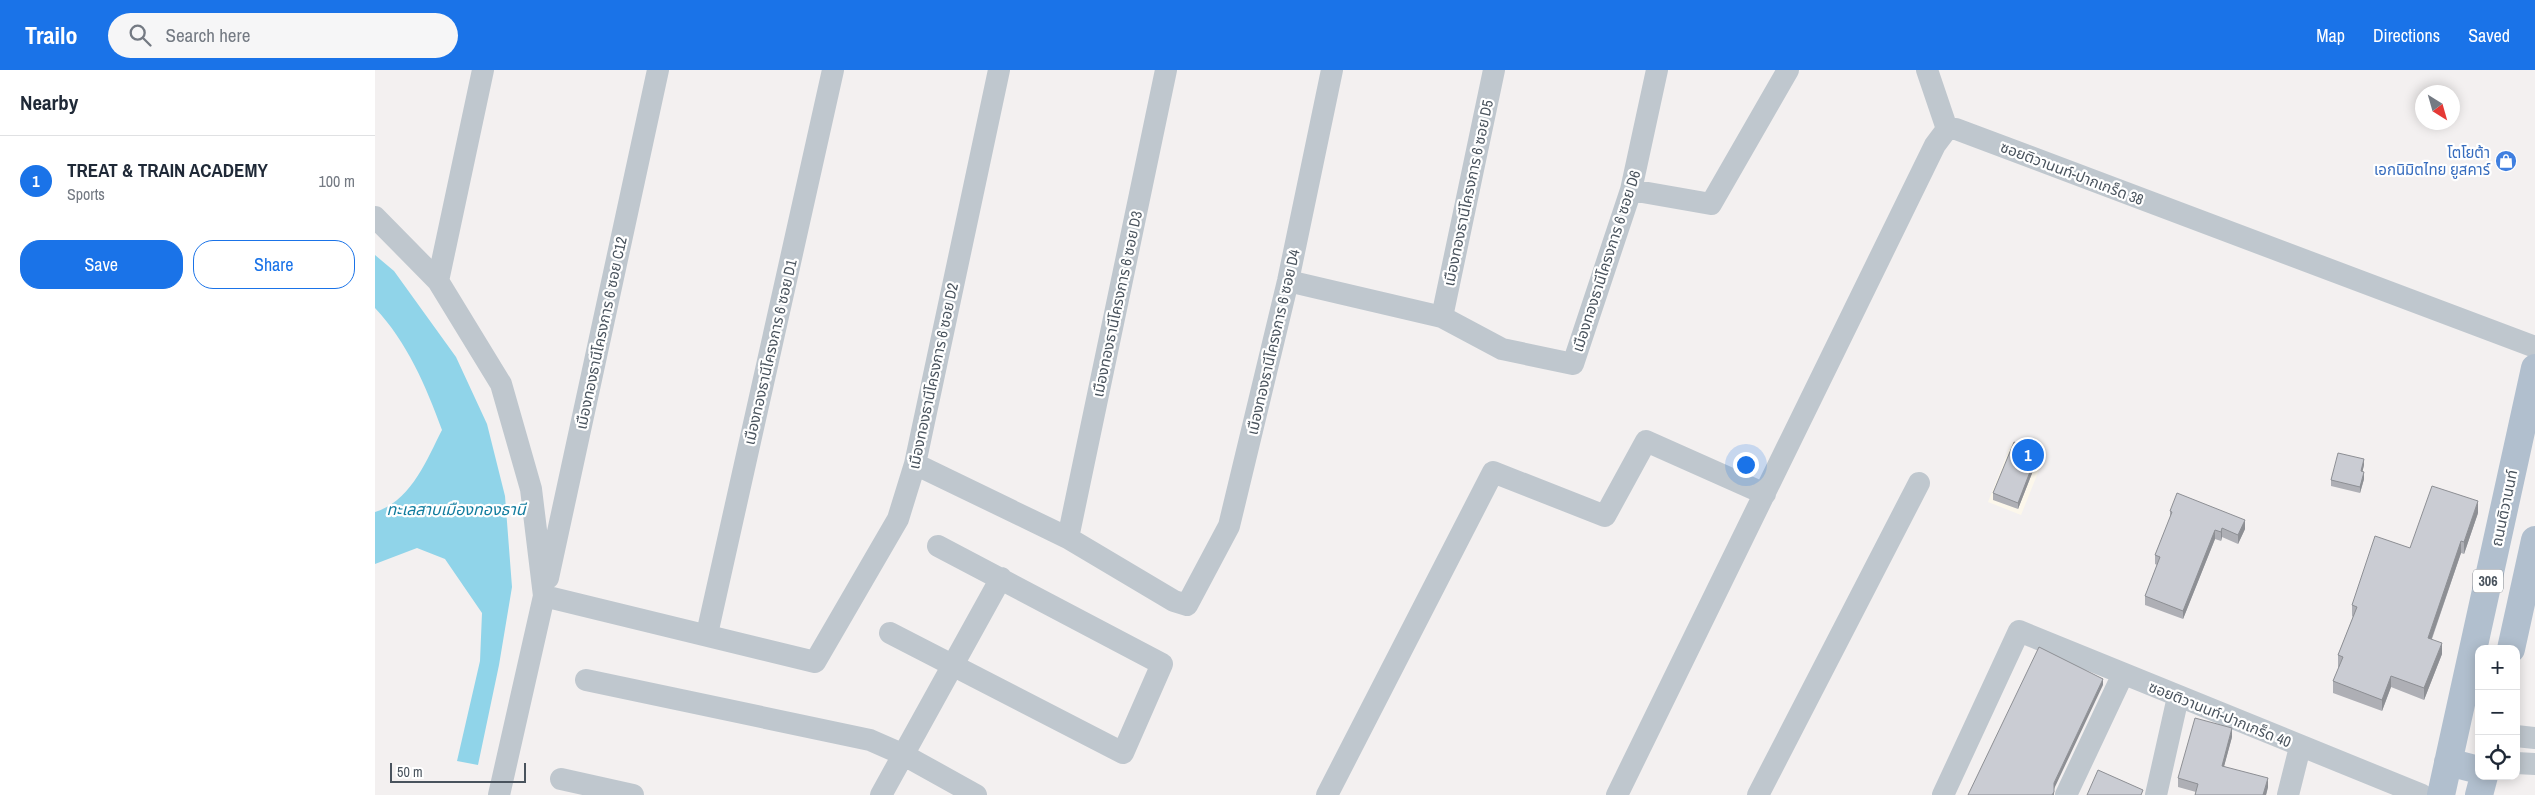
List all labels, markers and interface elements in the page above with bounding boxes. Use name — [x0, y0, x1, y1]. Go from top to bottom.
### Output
search box — [108, 13, 458, 58]
text: Trailo — [25, 19, 78, 51]
icon: search — [126, 21, 154, 49]
text: Search here — [166, 22, 250, 48]
text: Map — [2316, 23, 2345, 48]
text: Directions — [2373, 23, 2440, 48]
text: Saved — [2468, 23, 2510, 48]
north arrow — [2415, 85, 2460, 130]
text: Nearby — [20, 88, 78, 117]
street label: เมืองทองธานีโครงการ 6 ซอย D5 — [1438, 98, 1498, 288]
street label: ซอยติวานนท์-ปากเกร็ด 38 — [1997, 136, 2147, 210]
place label: โตโยต้า เอกนิมิตไทย ยูสคาร์ — [2374, 142, 2491, 180]
shop icon: โตโยต้า เอกนิมิตไทย ยูสคาร์ — [2494, 149, 2518, 173]
text: TREAT & TRAIN ACADEMY — [67, 157, 268, 183]
street label: เมืองทองธานีโครงการ 6 ซอย D6 — [1567, 167, 1645, 354]
text: 1 — [32, 170, 40, 192]
text: 100 m — [319, 170, 355, 192]
text: Sports — [67, 183, 105, 205]
street label: เมืองทองธานีโครงการ 6 ซอย D3 — [1087, 209, 1147, 399]
street label: เมืองทองธานีโครงการ 6 ซอย C12 — [570, 235, 632, 431]
button: Save — [20, 240, 183, 289]
button: Share — [193, 240, 355, 289]
street label: เมืองทองธานีโครงการ 6 ซอย D4 — [1241, 247, 1305, 437]
street label: เมืองทองธานีโครงการ 6 ซอย D1 — [738, 257, 802, 447]
street label: เมืองทองธานีโครงการ 6 ซอย D2 — [903, 281, 963, 471]
pin: 1 — [2012, 436, 2044, 474]
your location — [1733, 452, 1759, 478]
street label: ถนนติวานนท์ — [2486, 468, 2522, 548]
water label: ทะเลสาบเมืองทองธานี — [386, 498, 528, 520]
road number: 306 — [2473, 570, 2503, 592]
map controls — [2475, 645, 2520, 780]
button: + — [2475, 645, 2520, 690]
street label: ซอยติวานนท์-ปากเกร็ด 40 — [2146, 676, 2294, 752]
button: − — [2475, 690, 2520, 735]
button: locate — [2475, 735, 2520, 780]
scale bar — [390, 760, 526, 783]
text: 50 m — [397, 763, 423, 781]

